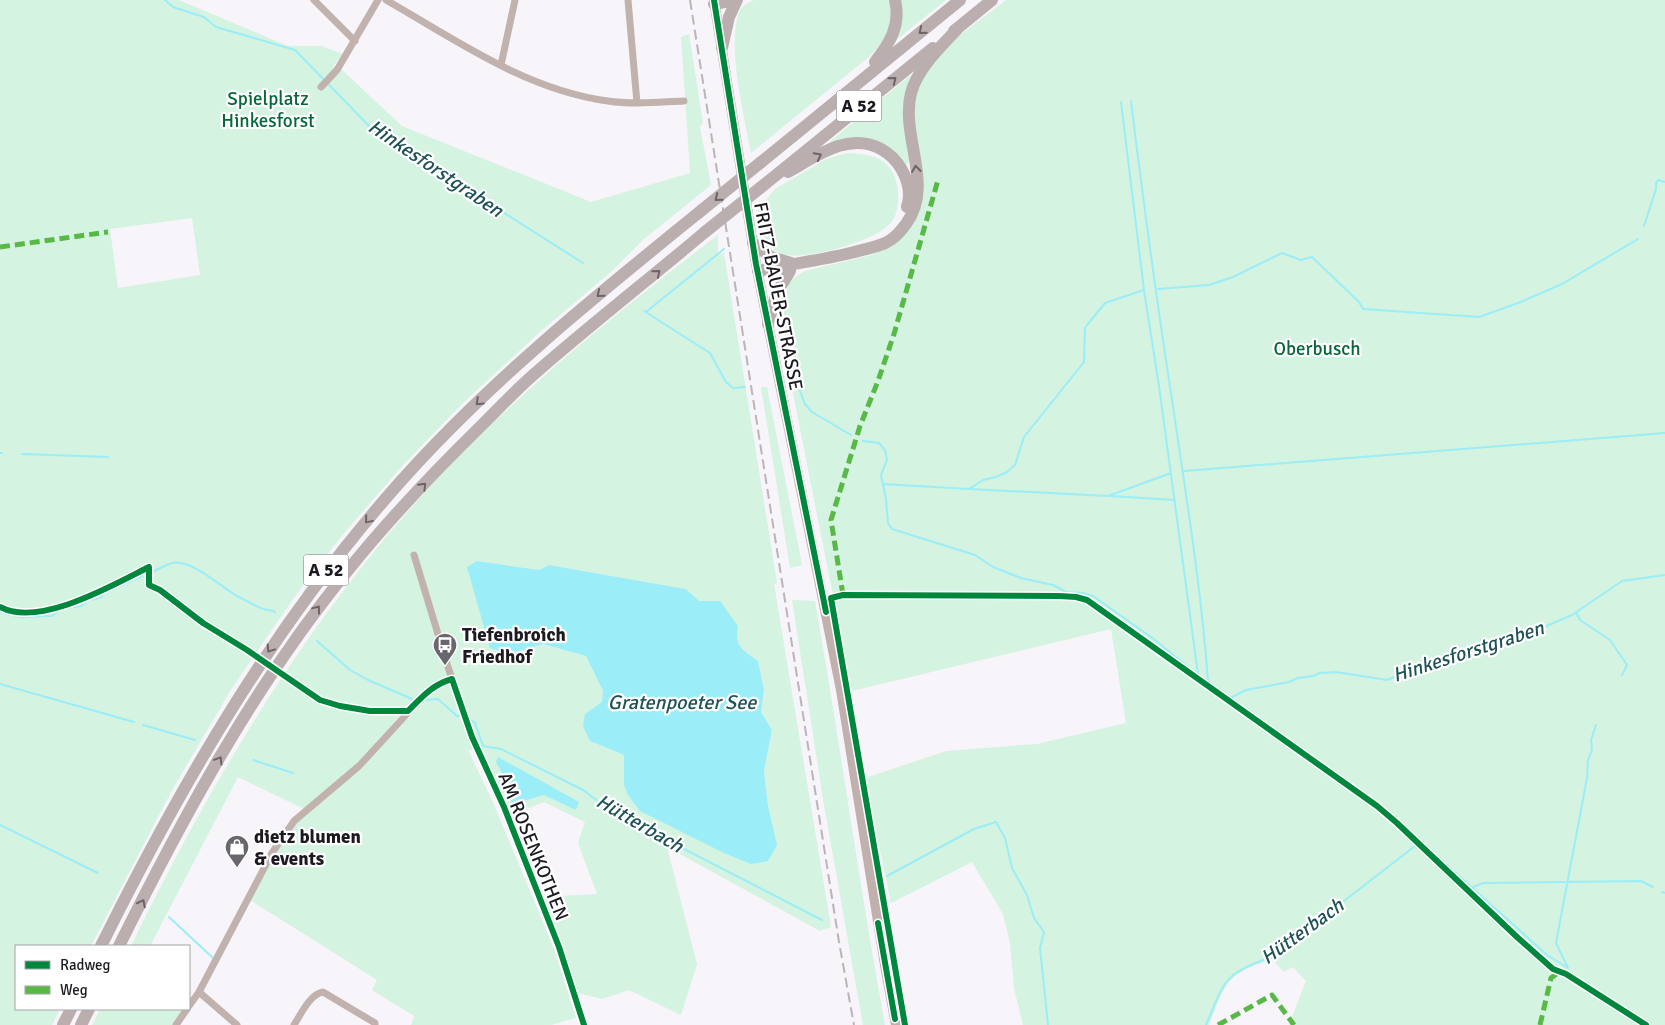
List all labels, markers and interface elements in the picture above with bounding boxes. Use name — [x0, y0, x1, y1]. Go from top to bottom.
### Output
one-way arrow — [919, 25, 928, 33]
one-way arrow — [887, 76, 896, 85]
park label: Spielplatz Hinkesforst — [221, 87, 315, 133]
road number: A 52 — [836, 90, 882, 122]
water label: Hinkesforstgraben — [363, 114, 509, 223]
one-way arrow — [812, 152, 821, 162]
one-way arrow — [911, 165, 922, 173]
one-way arrow — [714, 192, 723, 201]
street label: FRITZ-BAUER-STRASSE — [748, 200, 808, 392]
one-way arrow — [651, 270, 660, 278]
one-way arrow — [597, 288, 606, 297]
park label: Oberbusch — [1273, 337, 1361, 361]
one-way arrow — [476, 396, 485, 405]
one-way arrow — [417, 482, 426, 491]
one-way arrow — [365, 514, 374, 523]
road number: A 52 — [304, 554, 348, 586]
one-way arrow — [311, 605, 320, 615]
water label: Hinkesforstgraben — [1389, 615, 1548, 688]
place label: Tiefenbroich Friedhof — [462, 623, 566, 669]
bus stop icon: Tiefenbroich Friedhof — [432, 632, 458, 666]
one-way arrow — [266, 644, 276, 653]
water label: Gratenpoeter See — [608, 690, 757, 715]
one-way arrow — [213, 757, 223, 766]
street label: AM ROSENKOTHEN — [492, 769, 574, 924]
water label: Hütterbach — [592, 788, 689, 859]
place label: dietz blumen & events — [254, 825, 361, 871]
shop icon: dietz blumen & events — [224, 834, 250, 868]
water label: Hütterbach — [1256, 892, 1350, 970]
one-way arrow — [136, 899, 146, 908]
legend — [15, 945, 190, 1010]
text: Radweg — [60, 956, 111, 974]
text: Weg — [60, 981, 88, 999]

